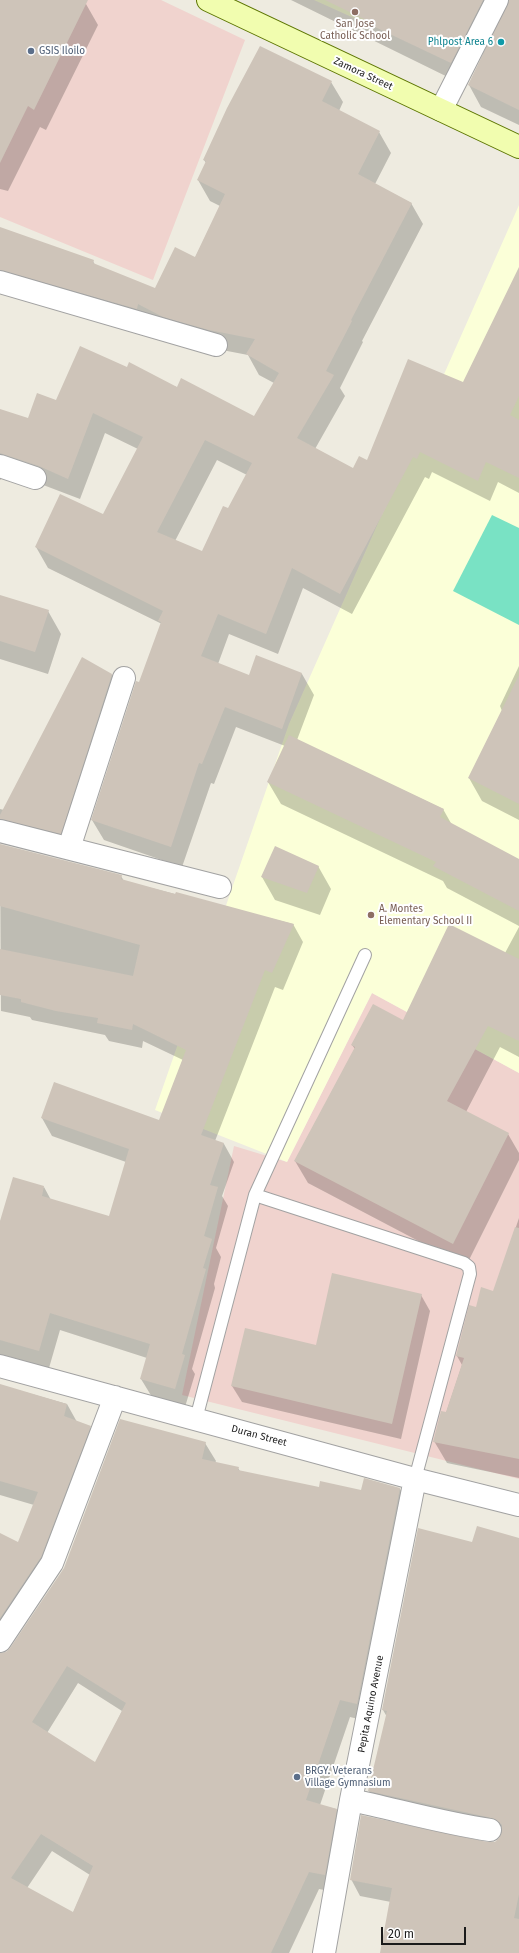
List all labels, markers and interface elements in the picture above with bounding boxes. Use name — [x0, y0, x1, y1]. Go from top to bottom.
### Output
marker: San Jose Catholic School — [350, 7, 360, 17]
place label: San Jose Catholic School — [320, 18, 390, 42]
place label: Phlpost Area 6 — [428, 36, 493, 48]
marker: Phlpost Area 6 — [496, 37, 506, 47]
place label: GSIS Iloilo — [39, 45, 85, 57]
marker: GSIS Iloilo — [26, 46, 36, 56]
street label: Zamora Street — [332, 55, 394, 93]
place label: A. Montes Elementary School II — [379, 903, 472, 926]
marker: A. Montes Elementary School II — [366, 910, 376, 920]
street label: Duran Street — [230, 1423, 288, 1449]
street label: Pepita Aquino Avenue — [356, 1654, 386, 1754]
place label: BRGY. Veterans Village Gymnasium — [305, 1765, 391, 1788]
marker: BRGY. Veterans Village Gymnasium — [292, 1772, 302, 1782]
scale bar — [383, 1919, 468, 1945]
text: 20 m — [388, 1927, 414, 1941]

